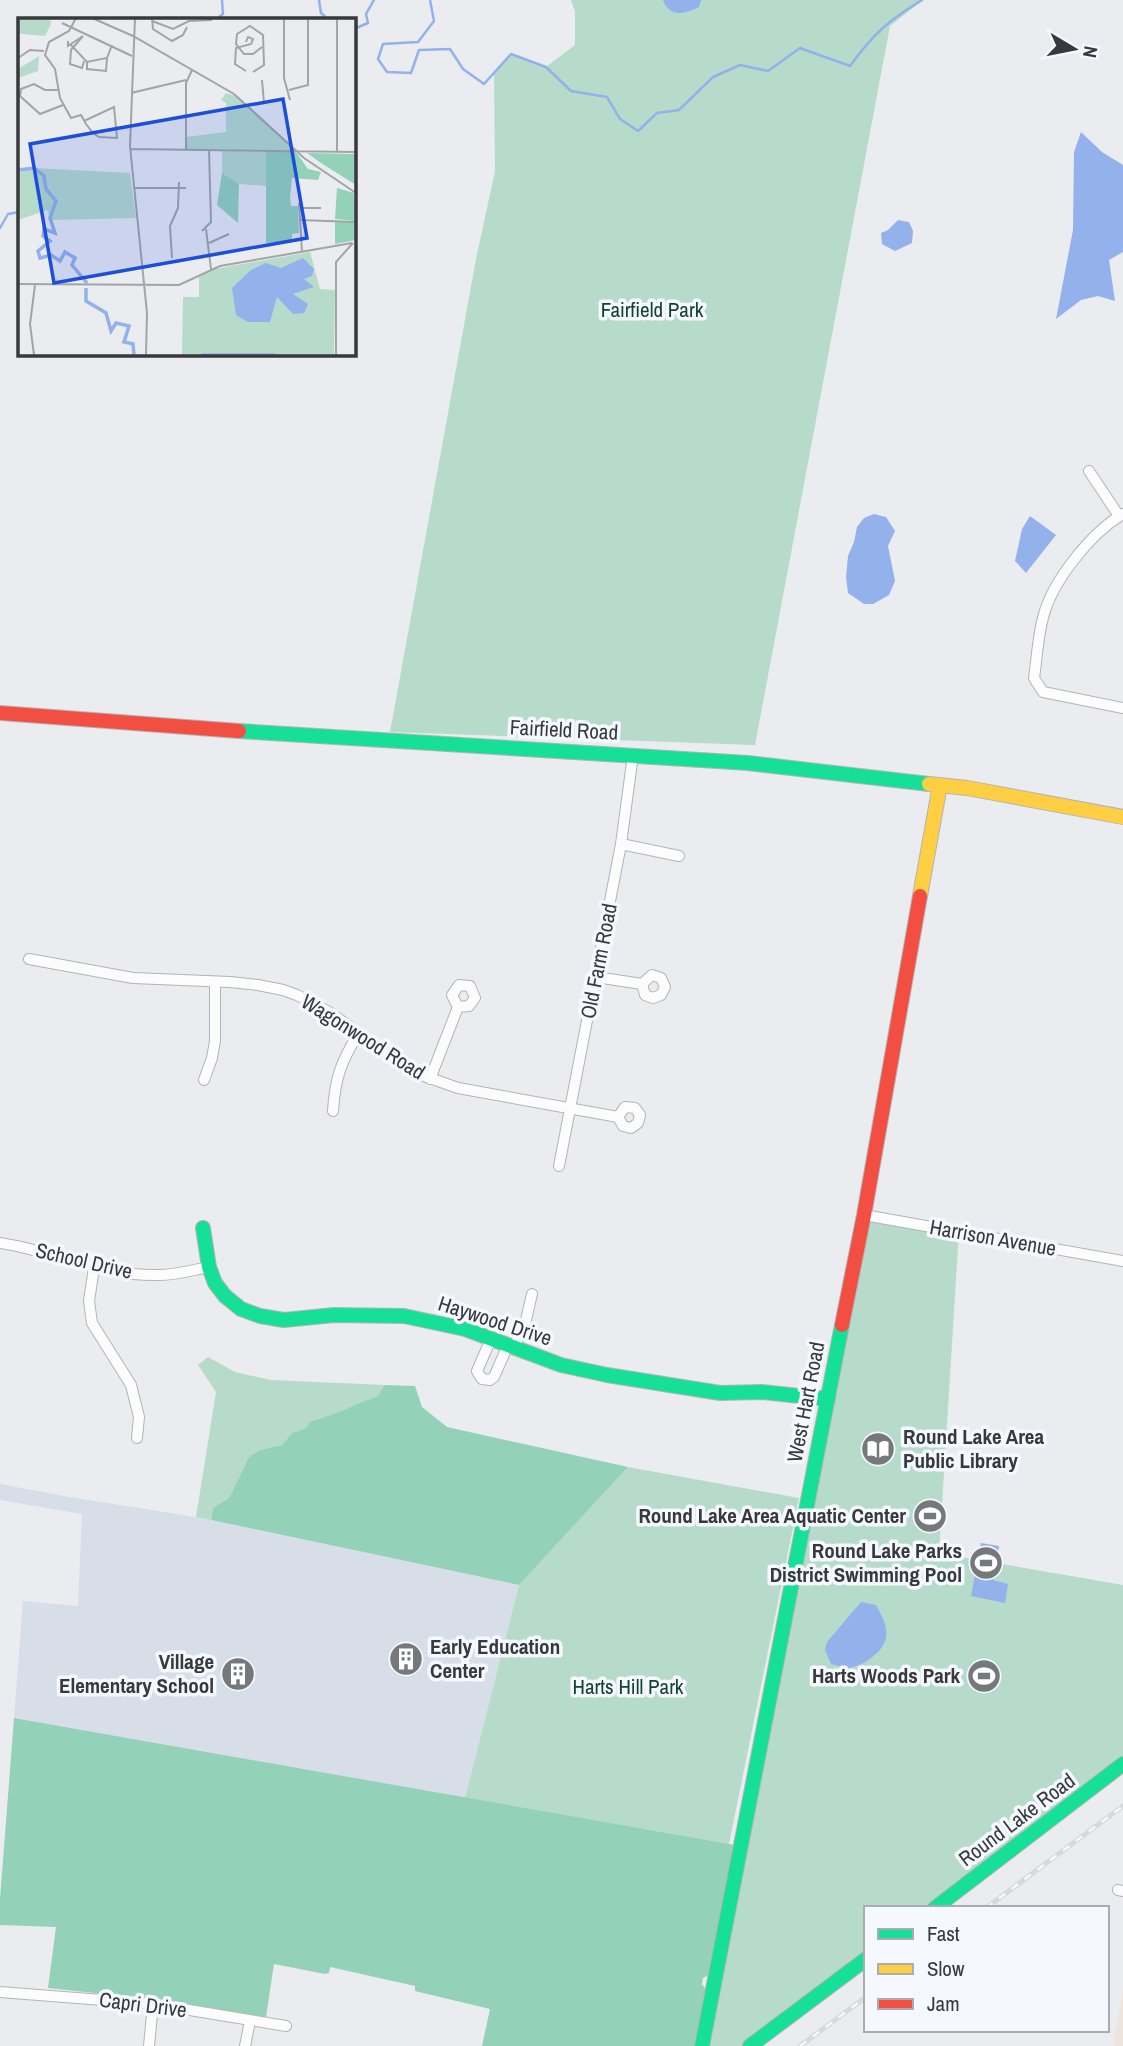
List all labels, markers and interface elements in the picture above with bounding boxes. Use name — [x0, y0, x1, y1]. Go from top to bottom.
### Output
north arrow — [1039, 14, 1109, 84]
inset map — [18, 18, 355, 355]
text: N — [1077, 44, 1105, 60]
park label: Fairfield Park — [601, 295, 704, 324]
street label: Fairfield Road — [509, 712, 619, 747]
street label: Old Farm Road — [573, 901, 624, 1021]
street label: Wagonwood Road — [296, 987, 431, 1086]
street label: Harrison Avenue — [928, 1212, 1059, 1263]
street label: School Drive — [33, 1235, 135, 1286]
street label: Haywood Drive — [435, 1289, 556, 1353]
street label: West Hart Road — [780, 1339, 831, 1465]
place label: Round Lake Area Public Library — [903, 1422, 1044, 1475]
library icon: Round Lake Area Public Library — [859, 1430, 897, 1468]
sports icon: Round Lake Area Aquatic Center — [911, 1497, 949, 1535]
place label: Round Lake Area Aquatic Center — [638, 1501, 906, 1530]
place label: Round Lake Parks District Swimming Pool — [770, 1536, 962, 1589]
sports icon: Round Lake Parks District Swimming Pool — [967, 1544, 1005, 1582]
place label: Early Education Center — [430, 1632, 560, 1685]
building icon: Early Education Center — [387, 1640, 425, 1678]
place label: Village Elementary School — [59, 1647, 214, 1700]
building icon: Village Elementary School — [219, 1655, 257, 1693]
sports icon: Harts Woods Park — [965, 1657, 1003, 1695]
place label: Harts Woods Park — [812, 1661, 960, 1690]
park label: Harts Hill Park — [573, 1672, 684, 1701]
street label: Round Lake Road — [953, 1766, 1081, 1873]
legend — [864, 1906, 1109, 2032]
text: Fast — [927, 1919, 960, 1948]
text: Slow — [927, 1954, 965, 1983]
street label: Capri Drive — [98, 1985, 189, 2024]
text: Jam — [927, 1989, 960, 2018]

